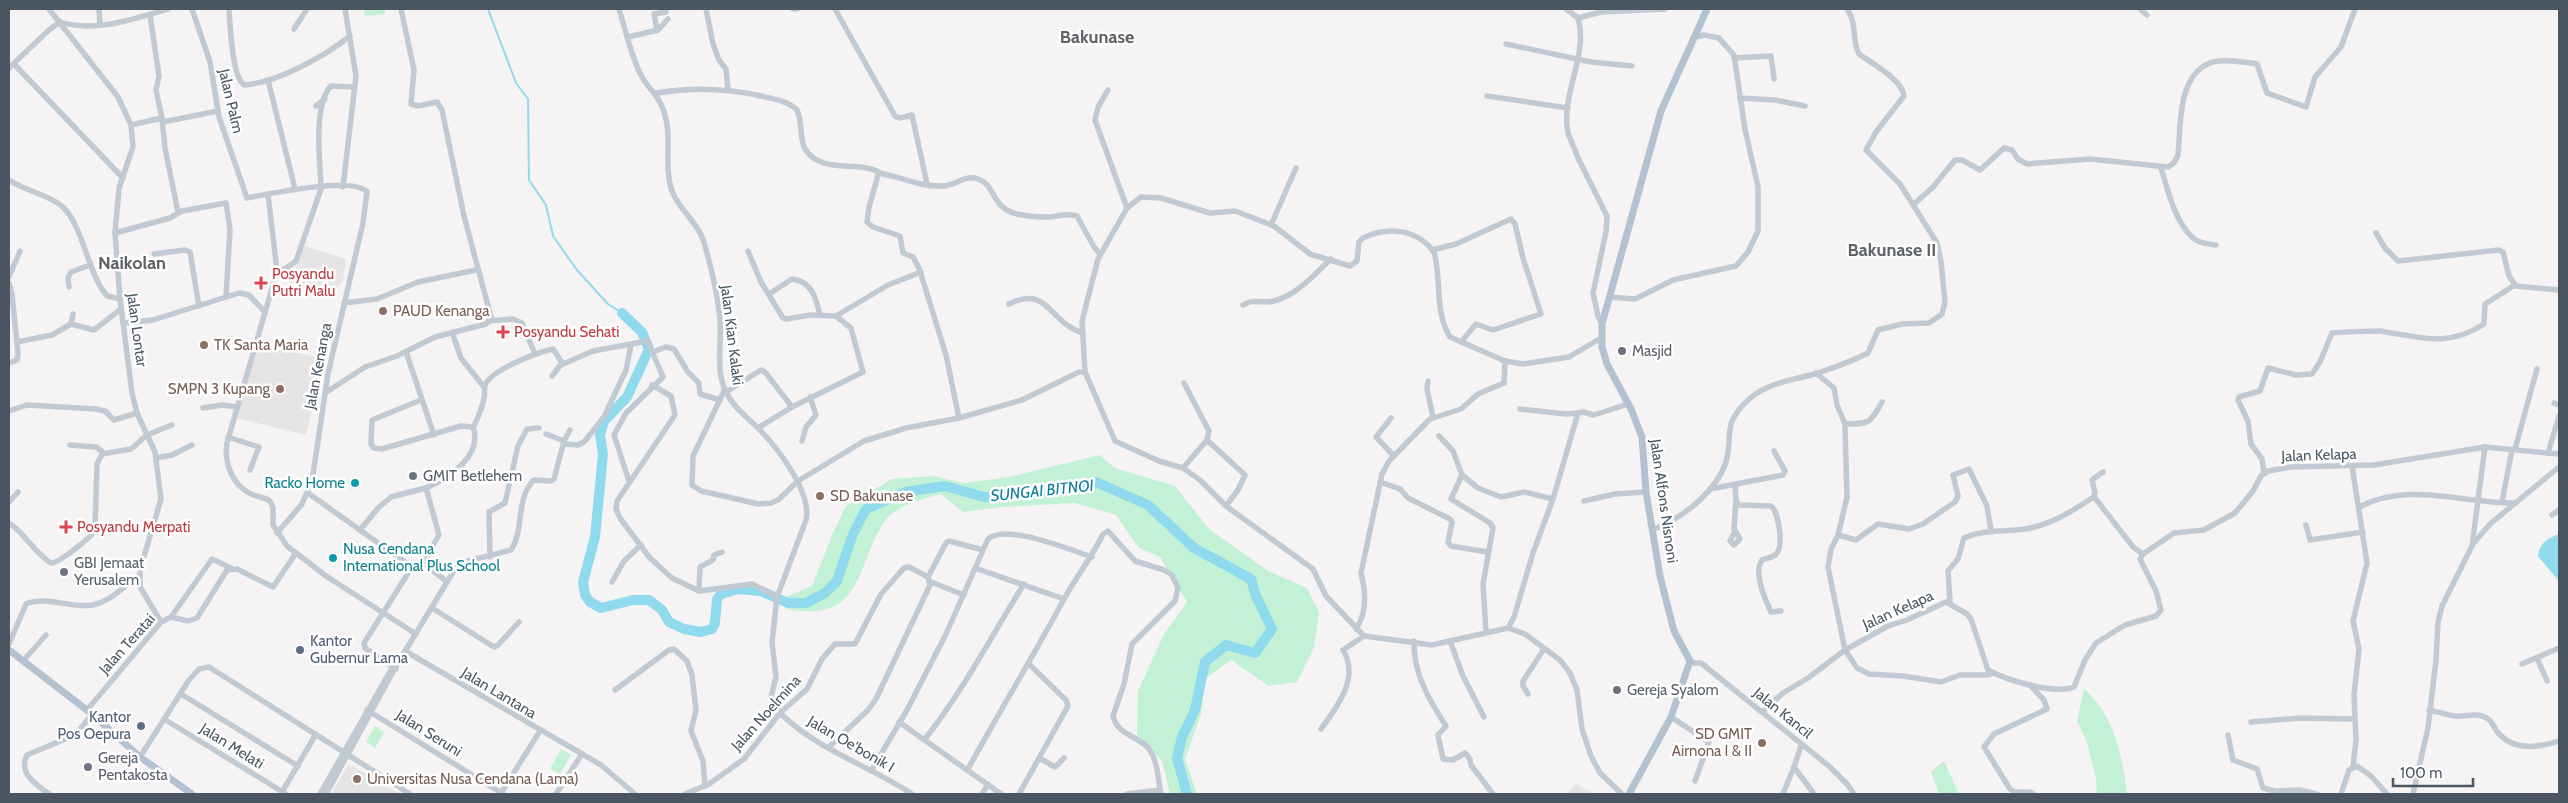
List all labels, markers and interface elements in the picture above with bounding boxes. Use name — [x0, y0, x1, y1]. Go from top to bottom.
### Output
district label: Bakunase — [1060, 26, 1134, 48]
street label: Jalan Palm — [215, 66, 247, 135]
district label: Bakunase II — [1848, 239, 1936, 261]
district label: Naikolan — [98, 252, 166, 274]
place label: Posyandu Putri Malu — [272, 265, 335, 300]
marker: Posyandu Putri Malu — [254, 276, 268, 290]
street label: Jalan Kian Kalaki — [717, 283, 747, 386]
street label: Jalan Lontar — [123, 291, 151, 368]
place label: PAUD Kenanga — [393, 302, 490, 320]
marker: PAUD Kenanga — [377, 305, 389, 317]
street label: Jalan Kenanga — [301, 320, 335, 412]
place label: Posyandu Sehati — [514, 323, 619, 341]
marker: Posyandu Sehati — [496, 325, 510, 339]
place label: TK Santa Maria — [214, 336, 309, 354]
marker: TK Santa Maria — [198, 339, 210, 351]
place label: Masjid — [1632, 342, 1672, 360]
marker: Masjid — [1616, 345, 1628, 357]
place label: SMPN 3 Kupang — [168, 380, 271, 398]
marker: SMPN 3 Kupang — [274, 383, 286, 395]
street label: Jalan Alfons Nisnoni — [1646, 437, 1682, 564]
street label: Jalan Kelapa — [2280, 445, 2358, 465]
place label: GMIT Betlehem — [423, 467, 522, 485]
marker: GMIT Betlehem — [407, 470, 419, 482]
place label: Racko Home — [265, 474, 345, 492]
water label: SUNGAI BITNOI — [990, 476, 1095, 505]
marker: Racko Home — [349, 477, 361, 489]
place label: SD Bakunase — [830, 487, 914, 505]
marker: SD Bakunase — [814, 490, 826, 502]
place label: Posyandu Merpati — [77, 518, 191, 536]
marker: Posyandu Merpati — [59, 520, 73, 534]
place label: Nusa Cendana International Plus School — [343, 540, 500, 575]
marker: Nusa Cendana International Plus School — [327, 552, 339, 564]
place label: GBI Jemaat Yerusalem — [73, 554, 144, 589]
marker: GBI Jemaat Yerusalem — [58, 566, 70, 578]
street label: Jalan Kelapa — [1859, 586, 1937, 634]
street label: Jalan Teratai — [95, 610, 159, 679]
place label: Kantor Gubernur Lama — [310, 632, 409, 667]
marker: Kantor Gubernur Lama — [294, 644, 306, 656]
street label: Jalan Lantana — [457, 663, 540, 723]
street label: Jalan Noelmina — [727, 671, 805, 755]
place label: Gereja Syalom — [1627, 681, 1719, 699]
street label: Jalan Kancil — [1749, 683, 1817, 743]
marker: Gereja Syalom — [1611, 684, 1623, 696]
street label: Jalan Seruni — [392, 705, 465, 760]
place label: Kantor Pos Oepura — [58, 708, 132, 743]
street label: Jalan Oe'bonik I — [804, 711, 897, 776]
street label: Jalan Melati — [196, 719, 267, 773]
marker: Kantor Pos Oepura — [135, 720, 147, 732]
place label: SD GMIT Airnona I & II — [1672, 725, 1752, 760]
marker: SD GMIT Airnona I & II — [1756, 737, 1768, 749]
place label: Gereja Pentakosta — [98, 749, 168, 784]
scale bar — [2393, 756, 2473, 788]
marker: Gereja Pentakosta — [82, 761, 94, 773]
text: 100 m — [2400, 764, 2442, 782]
place label: Universitas Nusa Cendana (Lama) — [367, 770, 579, 788]
marker: Universitas Nusa Cendana (Lama) — [351, 773, 363, 785]

